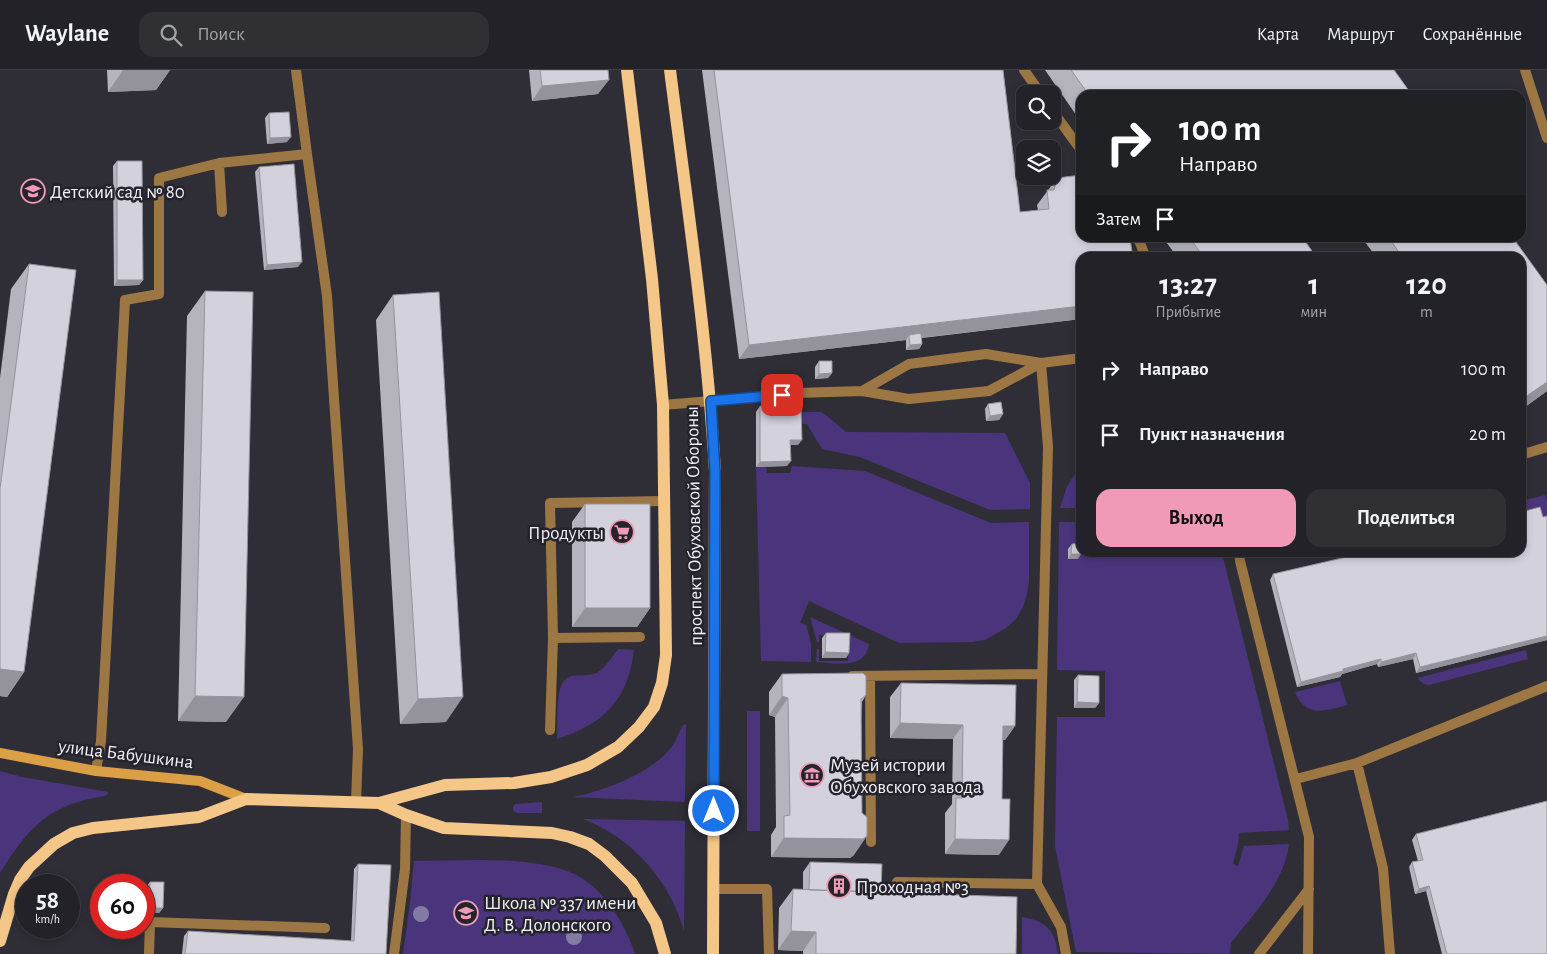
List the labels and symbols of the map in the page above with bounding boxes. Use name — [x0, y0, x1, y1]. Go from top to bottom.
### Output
school or university icon: Детский сад № 80 — [20, 178, 46, 204]
place label: Детский сад № 80 — [50, 183, 185, 202]
pin — [761, 374, 803, 416]
street label: проспект Обуховской Обороны — [683, 406, 706, 646]
supermarket icon: Продукты — [609, 519, 635, 545]
place label: Продукты — [528, 524, 604, 543]
street label: улица Бабушкина — [56, 737, 195, 772]
place label: Музей истории Обуховского завода — [830, 756, 982, 797]
museum icon: Музей истории Обуховского завода — [799, 762, 825, 788]
position arrow — [687, 784, 739, 836]
building icon: Проходная №3 — [826, 873, 852, 899]
speed limit sign: 60 — [90, 874, 155, 939]
place label: Проходная №3 — [856, 878, 969, 897]
place label: Школа № 337 имени Д. В. Долонского — [484, 894, 636, 935]
school or university icon: Школа № 337 имени Д. В. Долонского — [453, 900, 479, 926]

